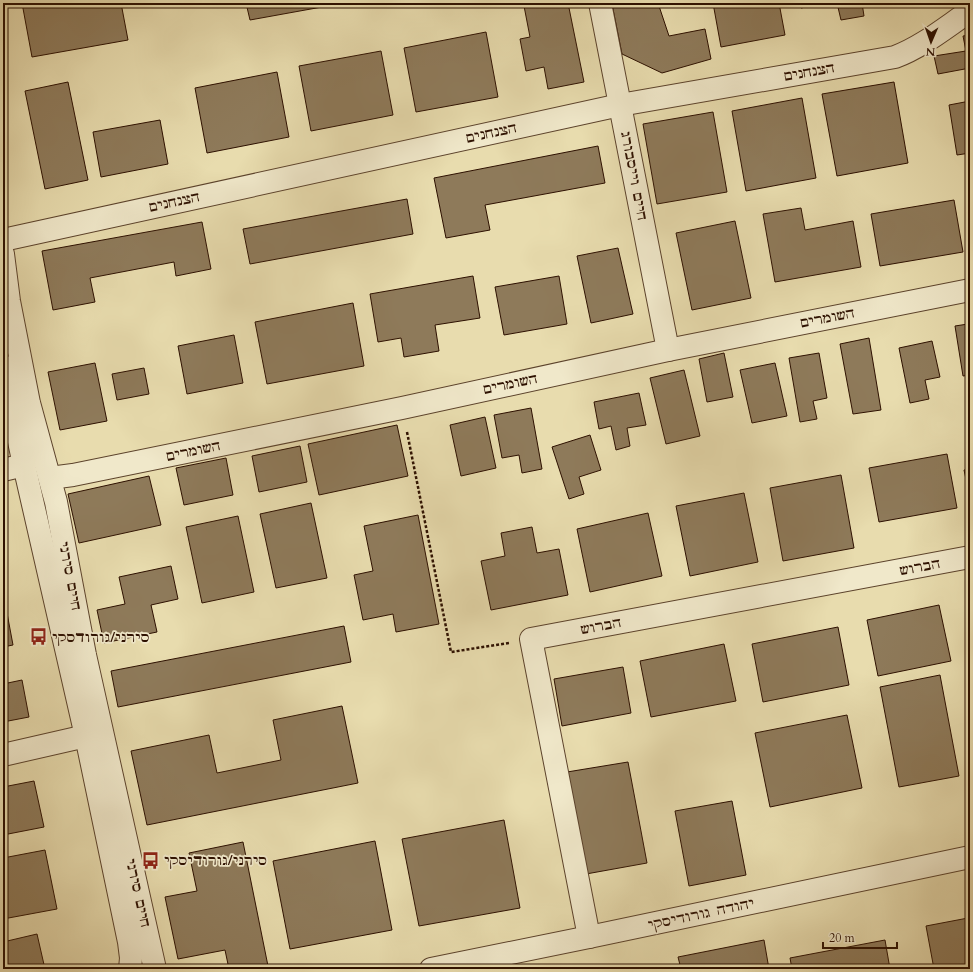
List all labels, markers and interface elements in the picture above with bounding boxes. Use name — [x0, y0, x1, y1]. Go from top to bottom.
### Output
north arrow — [911, 22, 951, 62]
text: N — [925, 44, 936, 59]
street label: הצנחנים — [782, 58, 836, 86]
street label: הצנחנים — [464, 118, 518, 148]
street label: חיים וייסבורג — [616, 130, 652, 222]
street label: הצנחנים — [147, 187, 201, 217]
street label: השומרים — [798, 303, 856, 333]
street label: השומרים — [481, 369, 539, 399]
street label: השומרים — [164, 436, 222, 466]
street label: חיים סירני — [54, 540, 86, 612]
street label: הברוש — [898, 554, 942, 580]
street label: הברוש — [579, 613, 623, 639]
bus stop icon: סירני/גורודסקי — [29, 627, 49, 647]
place label: סירני/גורודסקי — [52, 628, 150, 647]
bus stop icon: סירני/גורודיסקי — [141, 850, 161, 870]
place label: סירני/גורודיסקי — [164, 851, 267, 870]
street label: חיים סירני — [121, 857, 155, 929]
street label: יהודה גורודיסקי — [646, 893, 756, 935]
scale bar — [823, 924, 897, 950]
text: 20 m — [829, 930, 856, 946]

